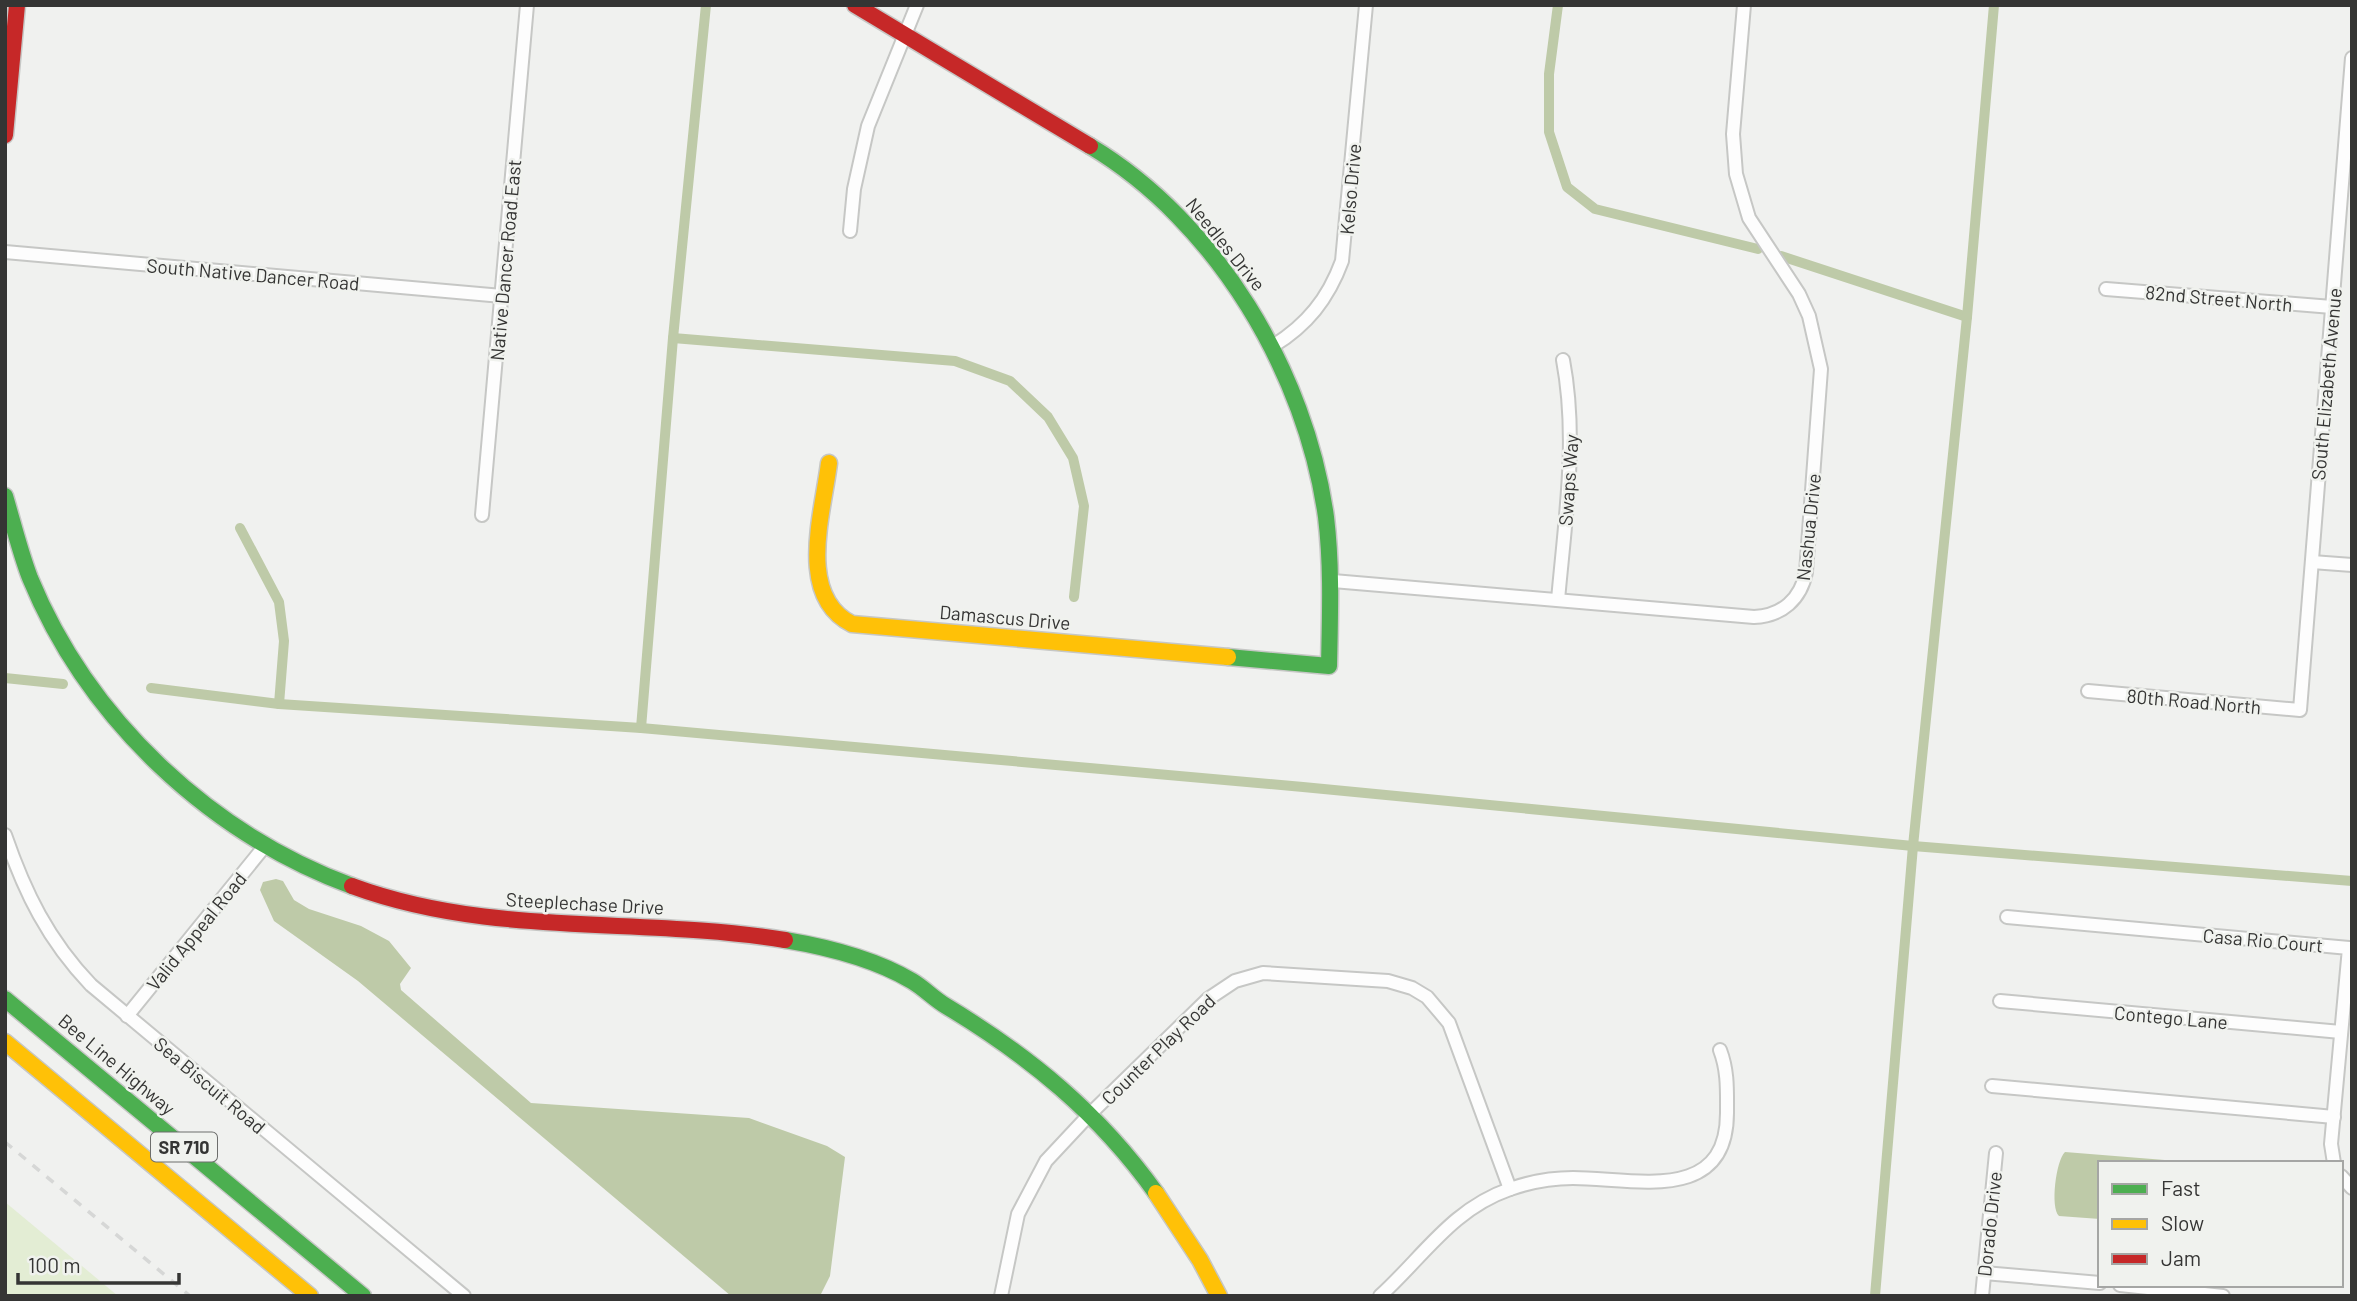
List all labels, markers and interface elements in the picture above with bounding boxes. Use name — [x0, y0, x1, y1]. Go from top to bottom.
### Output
street label: Kelso Drive — [1335, 142, 1365, 236]
street label: Native Dancer Road East — [485, 158, 525, 362]
street label: Needles Drive — [1181, 193, 1271, 295]
street label: South Native Dancer Road — [146, 253, 360, 295]
street label: 82nd Street North — [2144, 280, 2294, 316]
street label: South Elizabeth Avenue — [2306, 287, 2346, 481]
street label: Swaps Way — [1553, 433, 1583, 527]
street label: Nashua Drive — [1791, 472, 1825, 582]
street label: Damascus Drive — [939, 600, 1071, 634]
street label: 80th Road North — [2126, 684, 2262, 718]
street label: Valid Appeal Road — [141, 867, 251, 995]
street label: Steeplechase Drive — [505, 887, 665, 919]
street label: Casa Rio Court — [2202, 923, 2324, 957]
street label: Counter Play Road — [1096, 989, 1220, 1109]
street label: Contego Lane — [2113, 1001, 2229, 1033]
street label: Bee Line Highway — [54, 1009, 180, 1120]
street label: Sea Biscuit Road — [150, 1032, 270, 1138]
road number: SR 710 — [151, 1132, 217, 1162]
legend — [2098, 1161, 2343, 1287]
street label: Dorado Drive — [1972, 1170, 2006, 1278]
text: Fast — [2161, 1175, 2201, 1200]
text: Slow — [2161, 1210, 2204, 1235]
scale bar — [18, 1242, 178, 1286]
text: Jam — [2161, 1245, 2201, 1270]
text: 100 m — [28, 1252, 81, 1277]

